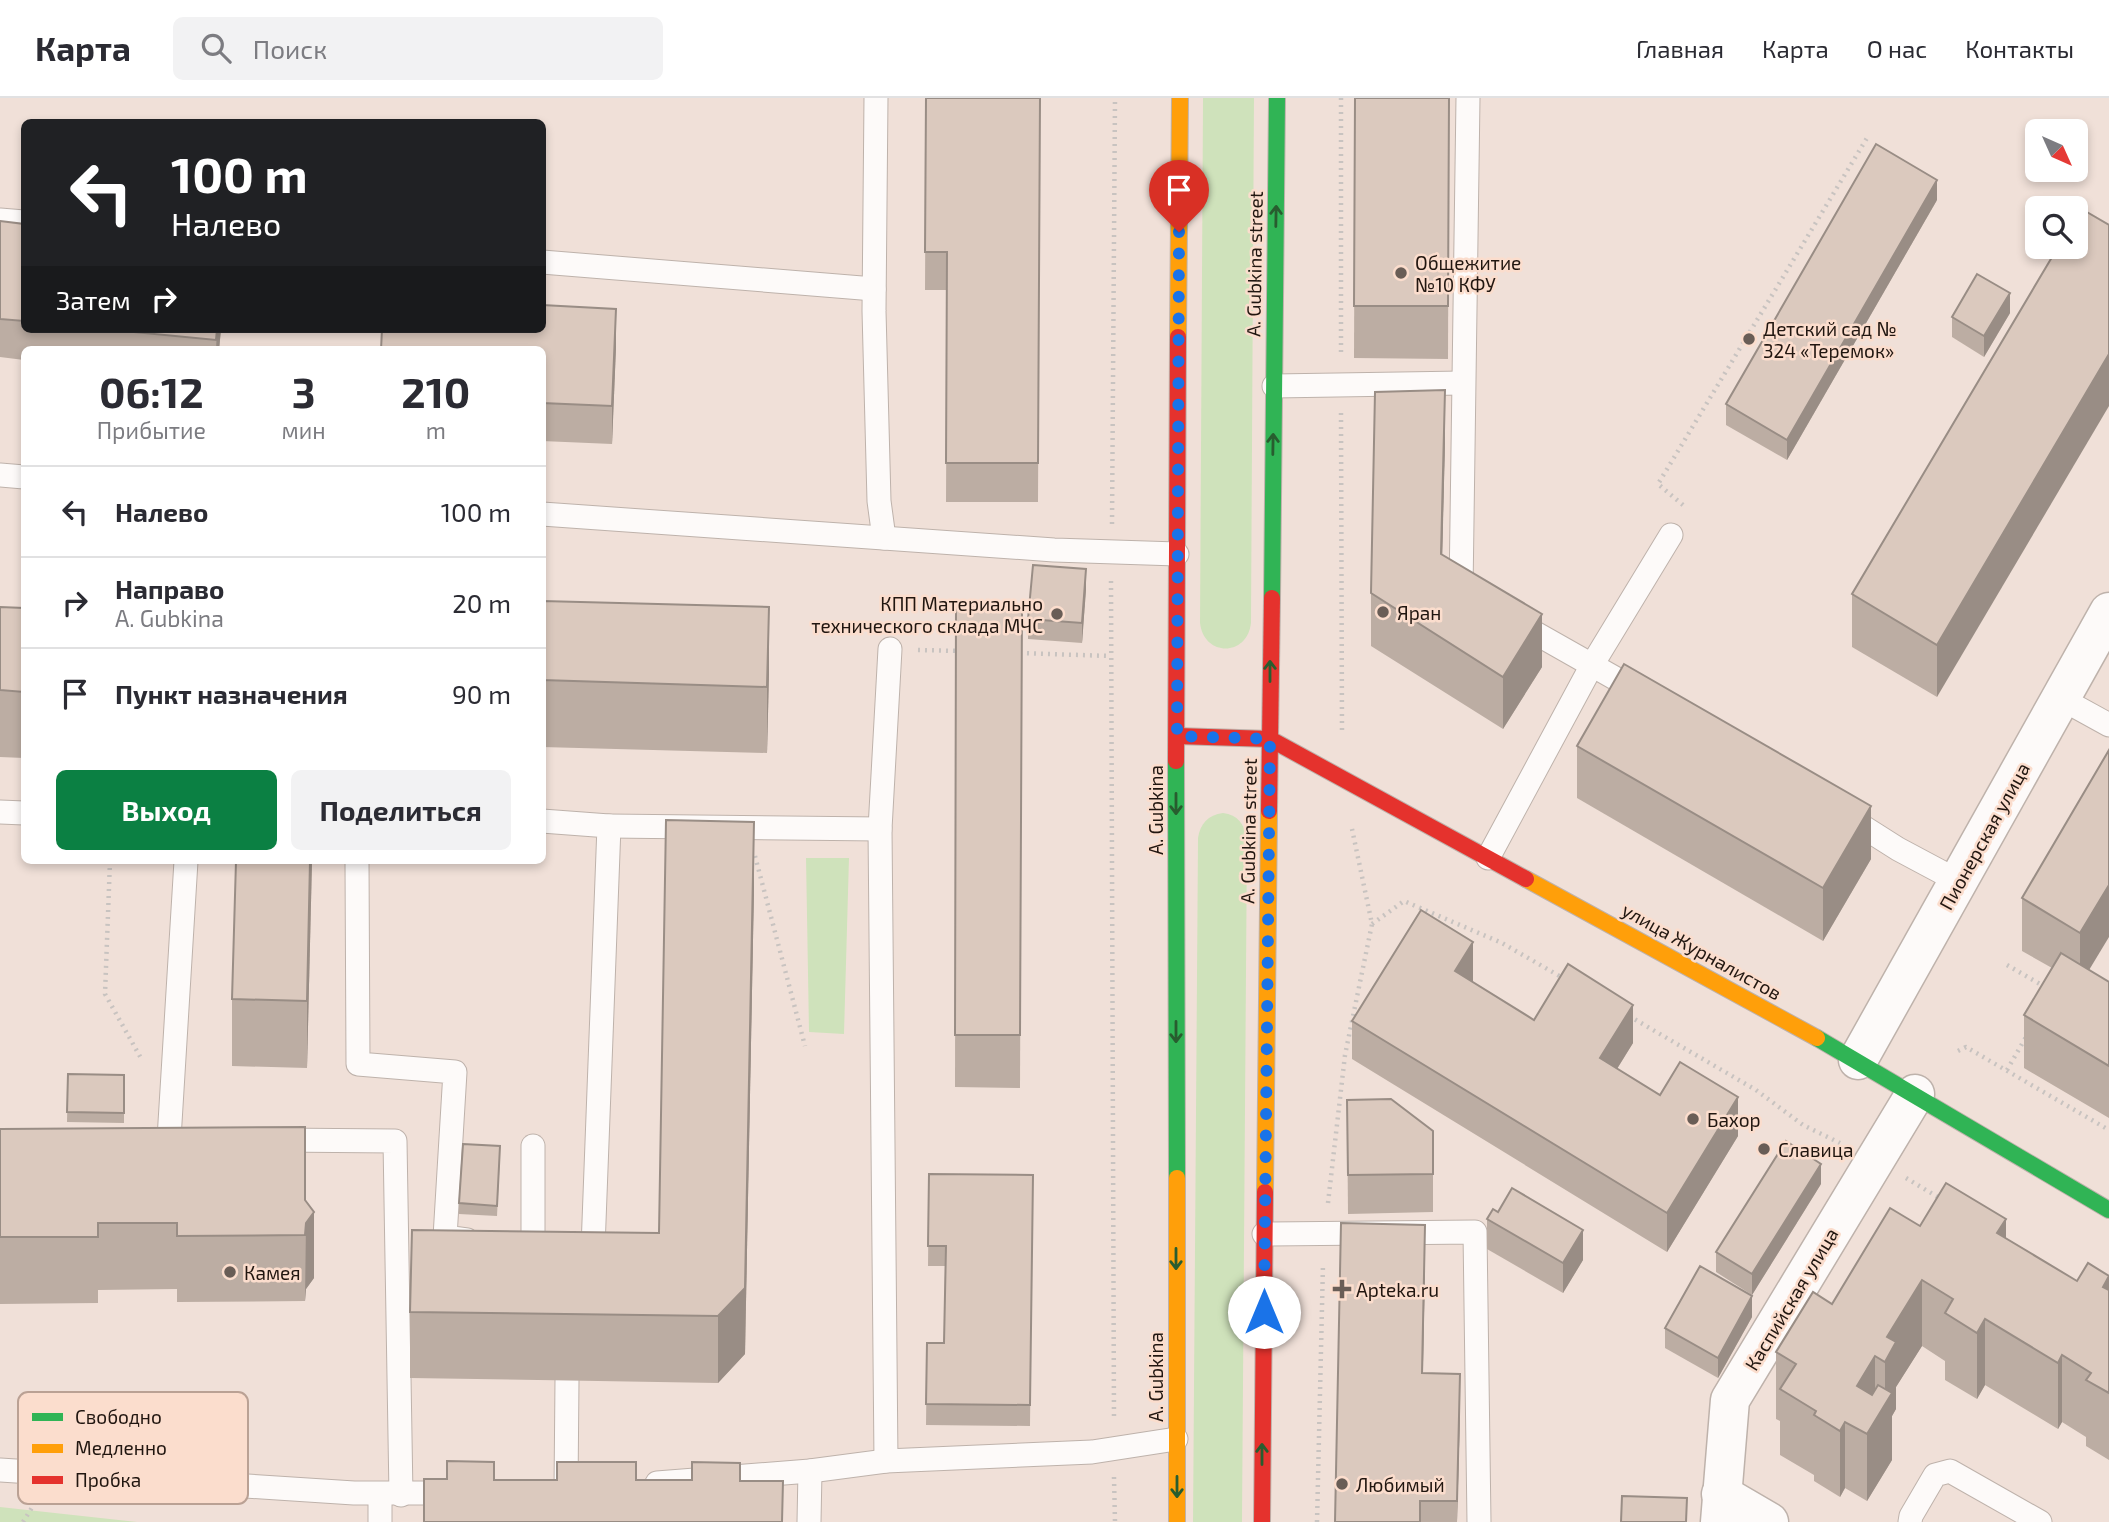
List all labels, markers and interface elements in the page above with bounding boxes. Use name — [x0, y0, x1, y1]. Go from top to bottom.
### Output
search box — [173, 17, 663, 80]
text: Карта — [35, 28, 131, 68]
icon: search — [197, 29, 235, 67]
text: Поиск — [253, 33, 327, 64]
text: Главная — [1636, 34, 1724, 63]
text: Карта — [1762, 34, 1829, 63]
text: О нас — [1867, 34, 1927, 63]
text: Контакты — [1965, 34, 2074, 63]
north arrow — [2025, 119, 2088, 182]
map controls — [2025, 119, 2088, 259]
text: 100 m — [171, 144, 308, 203]
icon: left — [56, 147, 147, 238]
pin — [1149, 160, 1209, 232]
icon: arrive — [1160, 171, 1198, 209]
street label: A. Gubkina street — [1241, 191, 1267, 337]
button: search — [2025, 196, 2088, 259]
text: Налево — [171, 204, 281, 242]
one-way arrow — [1269, 205, 1283, 228]
place label: Общежитие №10 КФУ — [1415, 251, 1521, 296]
marker: Общежитие №10 КФУ — [1393, 265, 1409, 281]
icon: right — [145, 280, 183, 318]
text: Затем — [56, 284, 131, 315]
place label: Детский сад № 324 «Теремок» — [1763, 317, 1897, 362]
marker: Детский сад № 324 «Теремок» — [1741, 331, 1757, 347]
text: 06:12 — [99, 366, 204, 416]
text: 3 — [292, 366, 316, 416]
text: 210 — [401, 366, 470, 416]
text: Прибытие — [97, 416, 206, 444]
text: мин — [282, 416, 326, 444]
text: m — [426, 416, 446, 444]
one-way arrow — [1266, 432, 1280, 455]
icon: left — [56, 493, 94, 531]
text: Налево — [115, 496, 208, 527]
text: 100 m — [441, 496, 511, 527]
text: Направо — [115, 573, 224, 604]
icon: right — [56, 584, 94, 622]
text: 20 m — [452, 587, 511, 618]
place label: КПП Материально технического склада МЧС — [811, 592, 1043, 637]
place label: Яран — [1397, 601, 1441, 624]
text: A. Gubkina — [115, 604, 224, 632]
marker: Яран — [1375, 604, 1391, 620]
marker: КПП Материально технического склада МЧС — [1049, 606, 1065, 622]
one-way arrow — [1264, 660, 1277, 683]
icon: arrive — [56, 675, 94, 713]
text: Пункт назначения — [115, 678, 348, 709]
text: 90 m — [452, 678, 511, 709]
street label: A. Gubkina street — [1235, 758, 1261, 904]
street label: Пионерская улица — [1934, 758, 2035, 914]
street label: A. Gubkina — [1144, 765, 1167, 855]
button: Выход — [56, 770, 277, 850]
button: Поделиться — [291, 770, 511, 850]
one-way arrow — [1169, 792, 1183, 815]
street label: улица Журналистов — [1618, 898, 1786, 1005]
one-way arrow — [1169, 1020, 1183, 1043]
place label: Бахор — [1707, 1108, 1761, 1131]
marker: Бахор — [1685, 1111, 1701, 1127]
place label: Славица — [1778, 1138, 1853, 1161]
marker: Славица — [1756, 1141, 1772, 1157]
street label: Каспийская улица — [1739, 1224, 1843, 1375]
one-way arrow — [1169, 1247, 1183, 1270]
place label: Камея — [244, 1261, 301, 1284]
marker: Камея — [222, 1264, 238, 1280]
position arrow — [1227, 1275, 1301, 1349]
place label: Apteka.ru — [1356, 1278, 1439, 1301]
marker: Apteka.ru — [1334, 1281, 1350, 1297]
street label: A. Gubkina — [1144, 1332, 1167, 1422]
legend — [18, 1392, 248, 1504]
text: Свободно — [75, 1405, 162, 1428]
text: Медленно — [75, 1436, 167, 1459]
one-way arrow — [1256, 1443, 1269, 1466]
text: Пробка — [75, 1468, 141, 1491]
place label: Любимый — [1356, 1473, 1445, 1496]
one-way arrow — [1170, 1475, 1184, 1498]
marker: Любимый — [1334, 1476, 1350, 1492]

